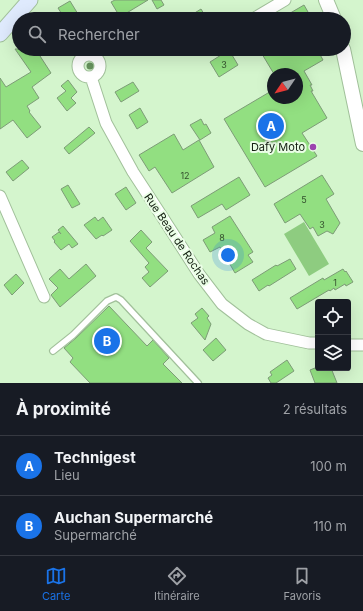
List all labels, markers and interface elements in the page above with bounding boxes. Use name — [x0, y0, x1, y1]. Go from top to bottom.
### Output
search box — [12, 12, 351, 56]
icon: search — [26, 23, 48, 45]
text: Rechercher — [58, 25, 140, 44]
house number: 3 — [221, 59, 227, 70]
north arrow — [267, 68, 303, 104]
pin: A — [258, 111, 284, 141]
place label: Dafy Moto — [251, 140, 305, 154]
marker: Dafy Moto — [308, 142, 318, 152]
house number: 12 — [180, 170, 190, 181]
street label: Rue Beau de Rochas — [141, 191, 213, 287]
house number: 5 — [301, 194, 307, 205]
house number: 3 — [319, 219, 325, 230]
house number: 8 — [219, 232, 225, 243]
your location — [218, 245, 238, 265]
house number: 1 — [333, 277, 337, 288]
map controls — [315, 299, 351, 371]
button: locate — [315, 299, 351, 335]
pin: B — [94, 326, 120, 356]
button: layers — [315, 335, 351, 371]
text: À proximité — [16, 399, 111, 419]
text: 2 résultats — [283, 401, 347, 417]
text: Technigest — [54, 448, 136, 467]
text: A — [24, 458, 34, 474]
text: 100 m — [310, 458, 347, 474]
text: Lieu — [54, 467, 80, 483]
text: Auchan Supermarché — [54, 508, 213, 527]
text: B — [25, 518, 33, 534]
text: 110 m — [313, 518, 347, 534]
text: Supermarché — [54, 527, 137, 543]
tab: Carte — [42, 565, 70, 603]
tab: Itinéraire — [154, 565, 200, 603]
tab: Favoris — [284, 565, 321, 603]

